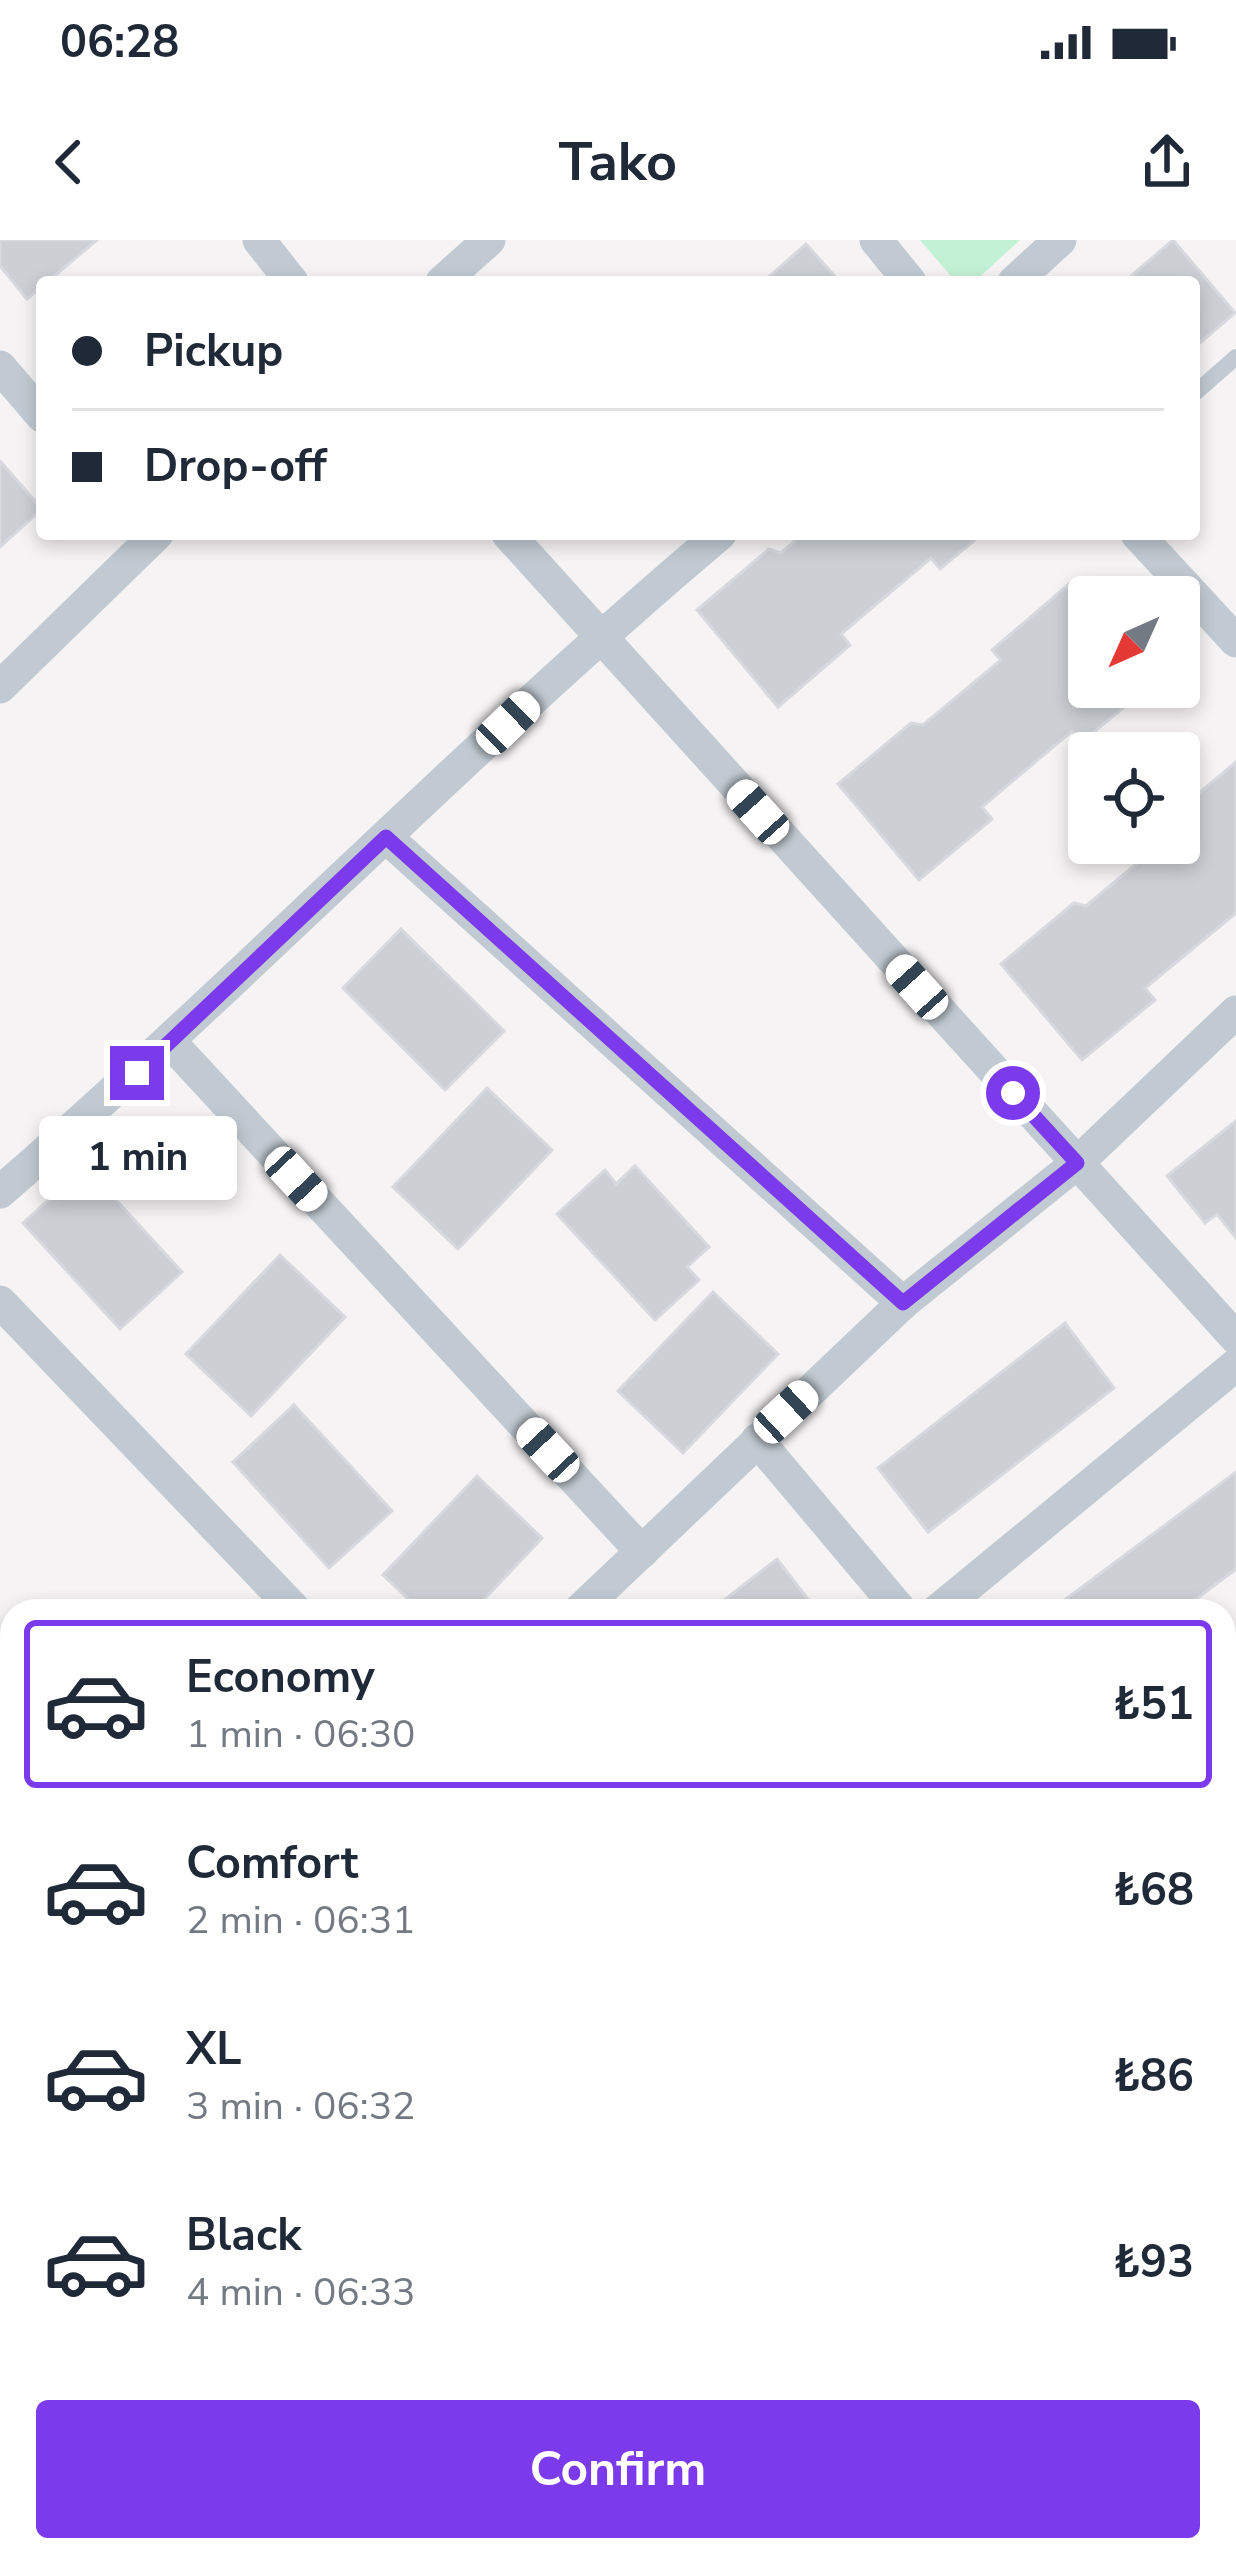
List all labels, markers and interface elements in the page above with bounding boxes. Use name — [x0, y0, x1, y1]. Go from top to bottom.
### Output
text: 06:28 — [60, 12, 179, 73]
text: Tako — [559, 125, 677, 199]
icon: back — [36, 129, 102, 195]
icon: share — [1134, 129, 1200, 195]
text: Pickup — [144, 321, 283, 382]
text: Drop-off — [144, 436, 327, 497]
north arrow — [1068, 576, 1200, 708]
map controls — [1068, 576, 1200, 864]
car — [470, 685, 546, 761]
button: locate — [1068, 732, 1200, 864]
car — [721, 773, 795, 851]
car — [880, 948, 954, 1026]
route end — [110, 1046, 164, 1100]
route start — [986, 1066, 1040, 1120]
callout: 1 min — [38, 1115, 236, 1199]
text: 1 min — [88, 1131, 188, 1184]
car — [258, 1140, 334, 1218]
car — [747, 1374, 825, 1450]
car — [510, 1411, 586, 1489]
text: Economy — [186, 1647, 375, 1708]
icon: car — [42, 1650, 150, 1758]
text: ₺51 — [1113, 1674, 1194, 1735]
text: 1 min · 06:30 — [186, 1708, 415, 1761]
text: Comfort — [186, 1833, 358, 1894]
icon: car — [42, 1836, 150, 1944]
text: ₺68 — [1113, 1860, 1194, 1921]
text: 2 min · 06:31 — [186, 1894, 415, 1947]
text: XL — [186, 2019, 242, 2080]
icon: car — [42, 2022, 150, 2130]
text: ₺86 — [1113, 2046, 1194, 2107]
text: 3 min · 06:32 — [186, 2080, 415, 2133]
text: Black — [186, 2205, 301, 2266]
icon: car — [42, 2208, 150, 2316]
text: ₺93 — [1113, 2232, 1194, 2293]
text: 4 min · 06:33 — [186, 2266, 415, 2319]
button: Confirm — [36, 2400, 1200, 2538]

